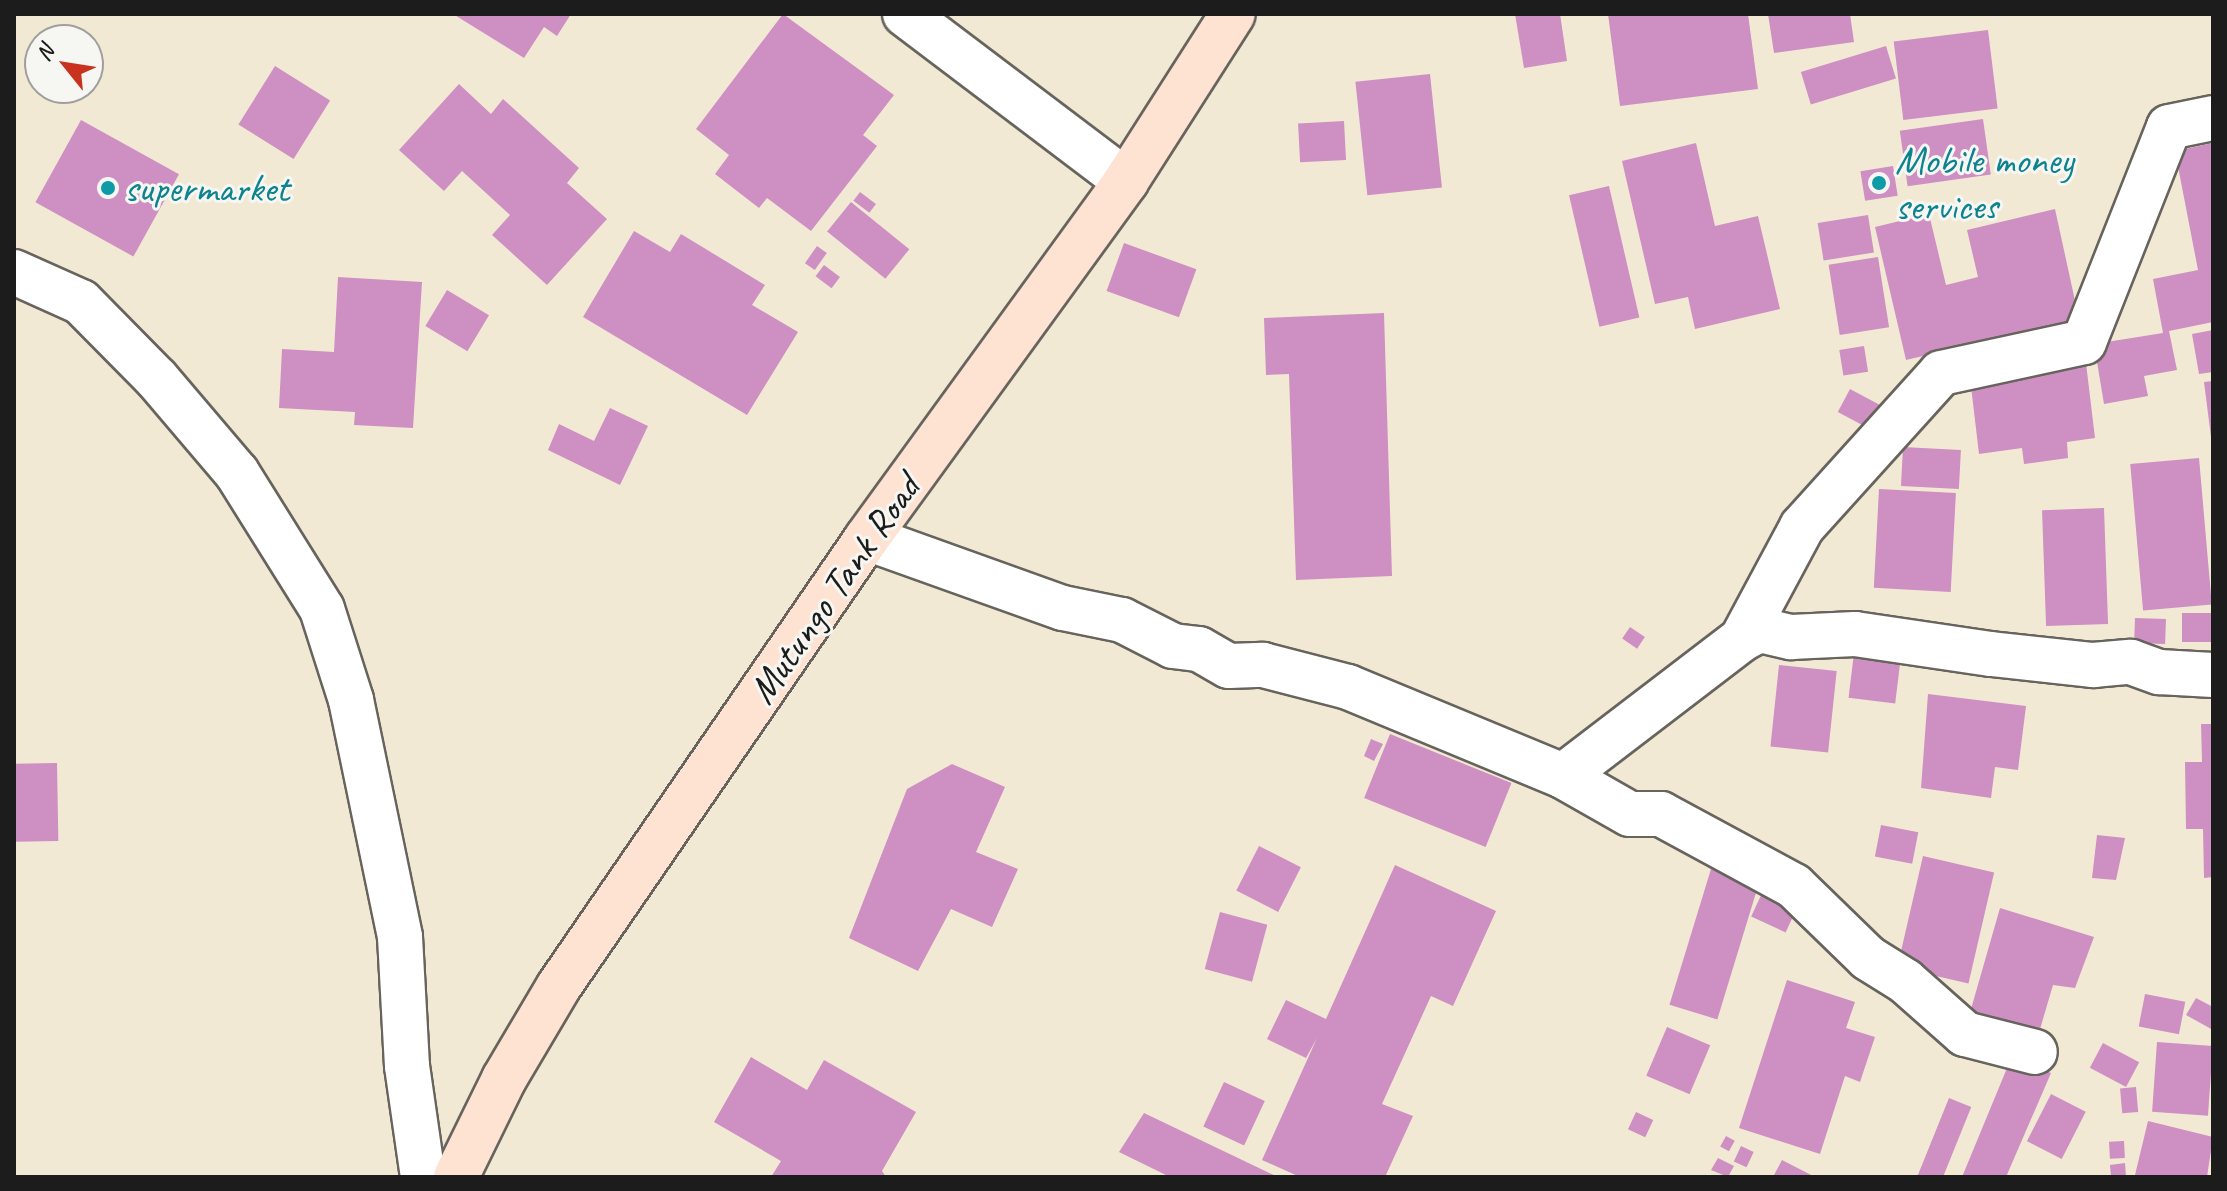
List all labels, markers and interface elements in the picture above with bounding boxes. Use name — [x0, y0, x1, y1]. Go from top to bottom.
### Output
north arrow — [24, 24, 104, 104]
text: N — [29, 40, 60, 66]
place label: Mobile money services — [1895, 136, 2074, 230]
place label: supermarket — [124, 164, 289, 212]
marker: Mobile money services — [1870, 174, 1888, 192]
marker: supermarket — [99, 179, 117, 197]
street label: Mutungo Tank Road — [737, 465, 931, 713]

